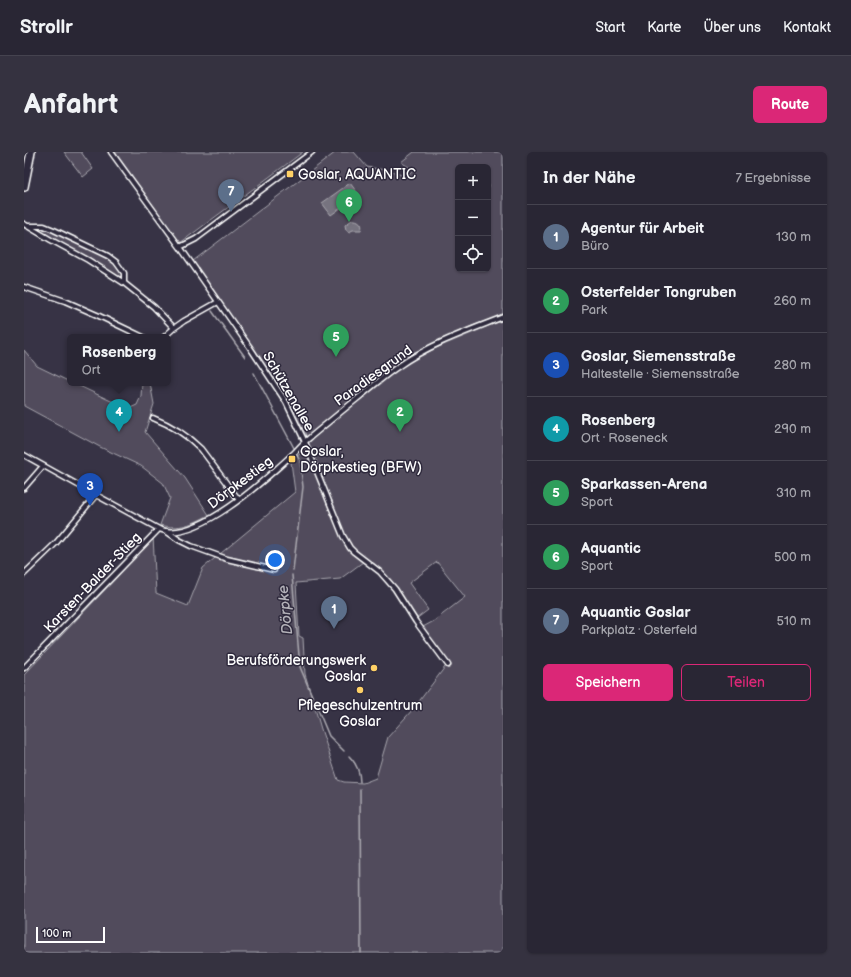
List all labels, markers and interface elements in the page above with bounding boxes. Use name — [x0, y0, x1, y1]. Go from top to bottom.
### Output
text: Strollr — [20, 16, 73, 39]
text: Start — [595, 19, 625, 36]
text: Karte — [647, 19, 681, 36]
text: Über uns — [703, 19, 761, 36]
text: Kontakt — [783, 19, 831, 36]
button: Route — [753, 86, 827, 123]
text: Anfahrt — [24, 88, 118, 121]
map controls — [455, 164, 491, 272]
button: + — [455, 164, 491, 200]
place label: Goslar, AQUANTIC — [298, 166, 416, 183]
text: In der Nähe — [543, 168, 636, 188]
marker: Goslar, AQUANTIC — [285, 169, 295, 179]
text: 7 Ergebnisse — [735, 170, 811, 186]
pin: 7 — [218, 179, 244, 212]
pin: 6 — [336, 189, 362, 222]
button: − — [455, 200, 491, 236]
text: Agentur für Arbeit — [581, 219, 704, 238]
text: 1 — [553, 229, 559, 245]
text: 130 m — [776, 229, 811, 245]
button: locate — [455, 236, 491, 272]
text: Büro — [581, 238, 609, 254]
text: Osterfelder Tongruben — [581, 283, 736, 302]
text: 2 — [552, 293, 560, 309]
text: 260 m — [773, 293, 811, 309]
text: Park — [581, 302, 607, 318]
pin: 5 — [323, 324, 349, 357]
popup — [67, 334, 171, 386]
street label: Paradiesgrund — [331, 341, 416, 409]
text: Rosenberg — [82, 343, 156, 362]
text: Goslar, Siemensstraße — [581, 347, 736, 366]
street label: Schützenallee — [259, 348, 318, 434]
text: 3 — [552, 357, 560, 373]
text: 280 m — [774, 357, 811, 373]
text: Ort — [82, 362, 101, 378]
text: Haltestelle · Siemensstraße — [581, 366, 739, 382]
pin: 4 — [106, 399, 132, 432]
pin: 2 — [387, 399, 413, 432]
text: Rosenberg — [581, 411, 655, 430]
text: 4 — [552, 421, 560, 437]
text: 290 m — [774, 421, 811, 437]
text: Ort · Roseneck — [581, 430, 667, 446]
place label: Goslar, Dörpkestieg (BFW) — [300, 443, 422, 476]
street label: Dörpkestieg — [204, 452, 276, 512]
marker: Goslar, Dörpkestieg (BFW) — [287, 454, 297, 464]
pin: 3 — [77, 473, 103, 506]
text: Sparkassen-Arena — [581, 475, 707, 494]
text: 5 — [552, 485, 560, 501]
text: 310 m — [776, 485, 811, 501]
text: Sport — [581, 494, 613, 510]
street label: Karsten-Balder-Stieg — [40, 529, 145, 636]
text: Aquantic — [581, 539, 641, 558]
text: 6 — [552, 549, 560, 565]
text: 500 m — [774, 549, 811, 565]
your location — [265, 550, 285, 570]
text: Sport — [581, 558, 613, 574]
water label: Dörpke — [274, 584, 297, 635]
pin: 1 — [321, 596, 347, 629]
text: Aquantic Goslar — [581, 603, 690, 622]
text: 7 — [552, 613, 560, 629]
text: 510 m — [777, 613, 811, 629]
text: Parkplatz · Osterfeld — [581, 622, 697, 638]
place label: Berufsförderungswerk Goslar — [226, 652, 367, 685]
marker: Berufsförderungswerk Goslar — [369, 663, 379, 673]
button: Speichern — [543, 664, 673, 701]
button: Teilen — [681, 664, 811, 701]
marker: Pflegeschulzentrum Goslar — [355, 685, 365, 695]
place label: Pflegeschulzentrum Goslar — [298, 697, 422, 730]
scale bar — [36, 925, 105, 944]
text: 100 m — [42, 927, 71, 940]

